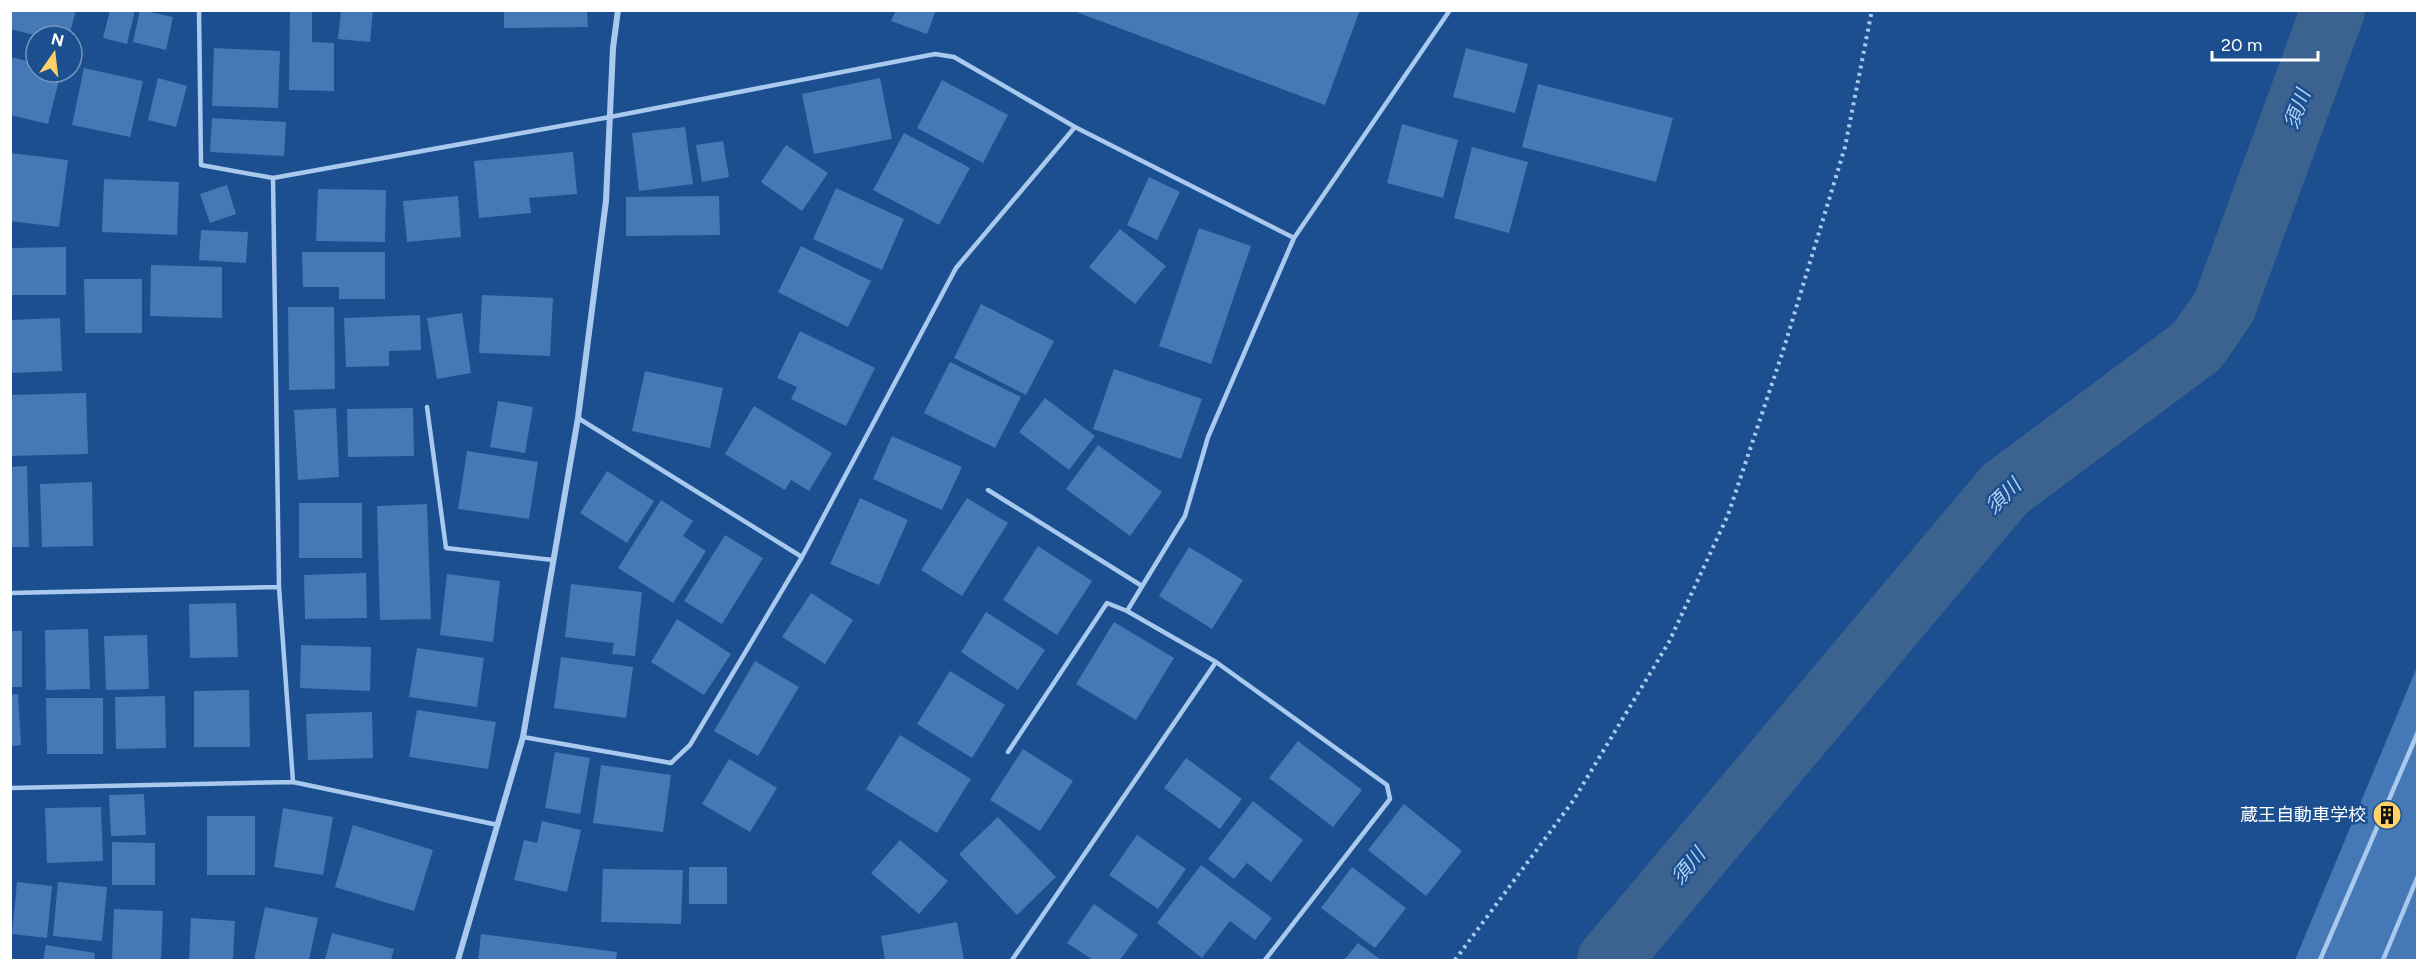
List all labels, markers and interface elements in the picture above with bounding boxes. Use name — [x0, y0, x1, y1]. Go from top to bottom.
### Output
north arrow — [24, 24, 84, 84]
scale bar — [2212, 24, 2318, 62]
text: N — [49, 29, 66, 51]
text: 20 m — [2221, 34, 2262, 56]
water label: 須川 — [2279, 84, 2316, 132]
water label: 須川 — [1980, 472, 2027, 519]
building icon: 蔵王自動車学校 — [2371, 799, 2403, 831]
place label: 蔵王自動車学校 — [2240, 804, 2366, 826]
water label: 須川 — [1666, 841, 1711, 889]

